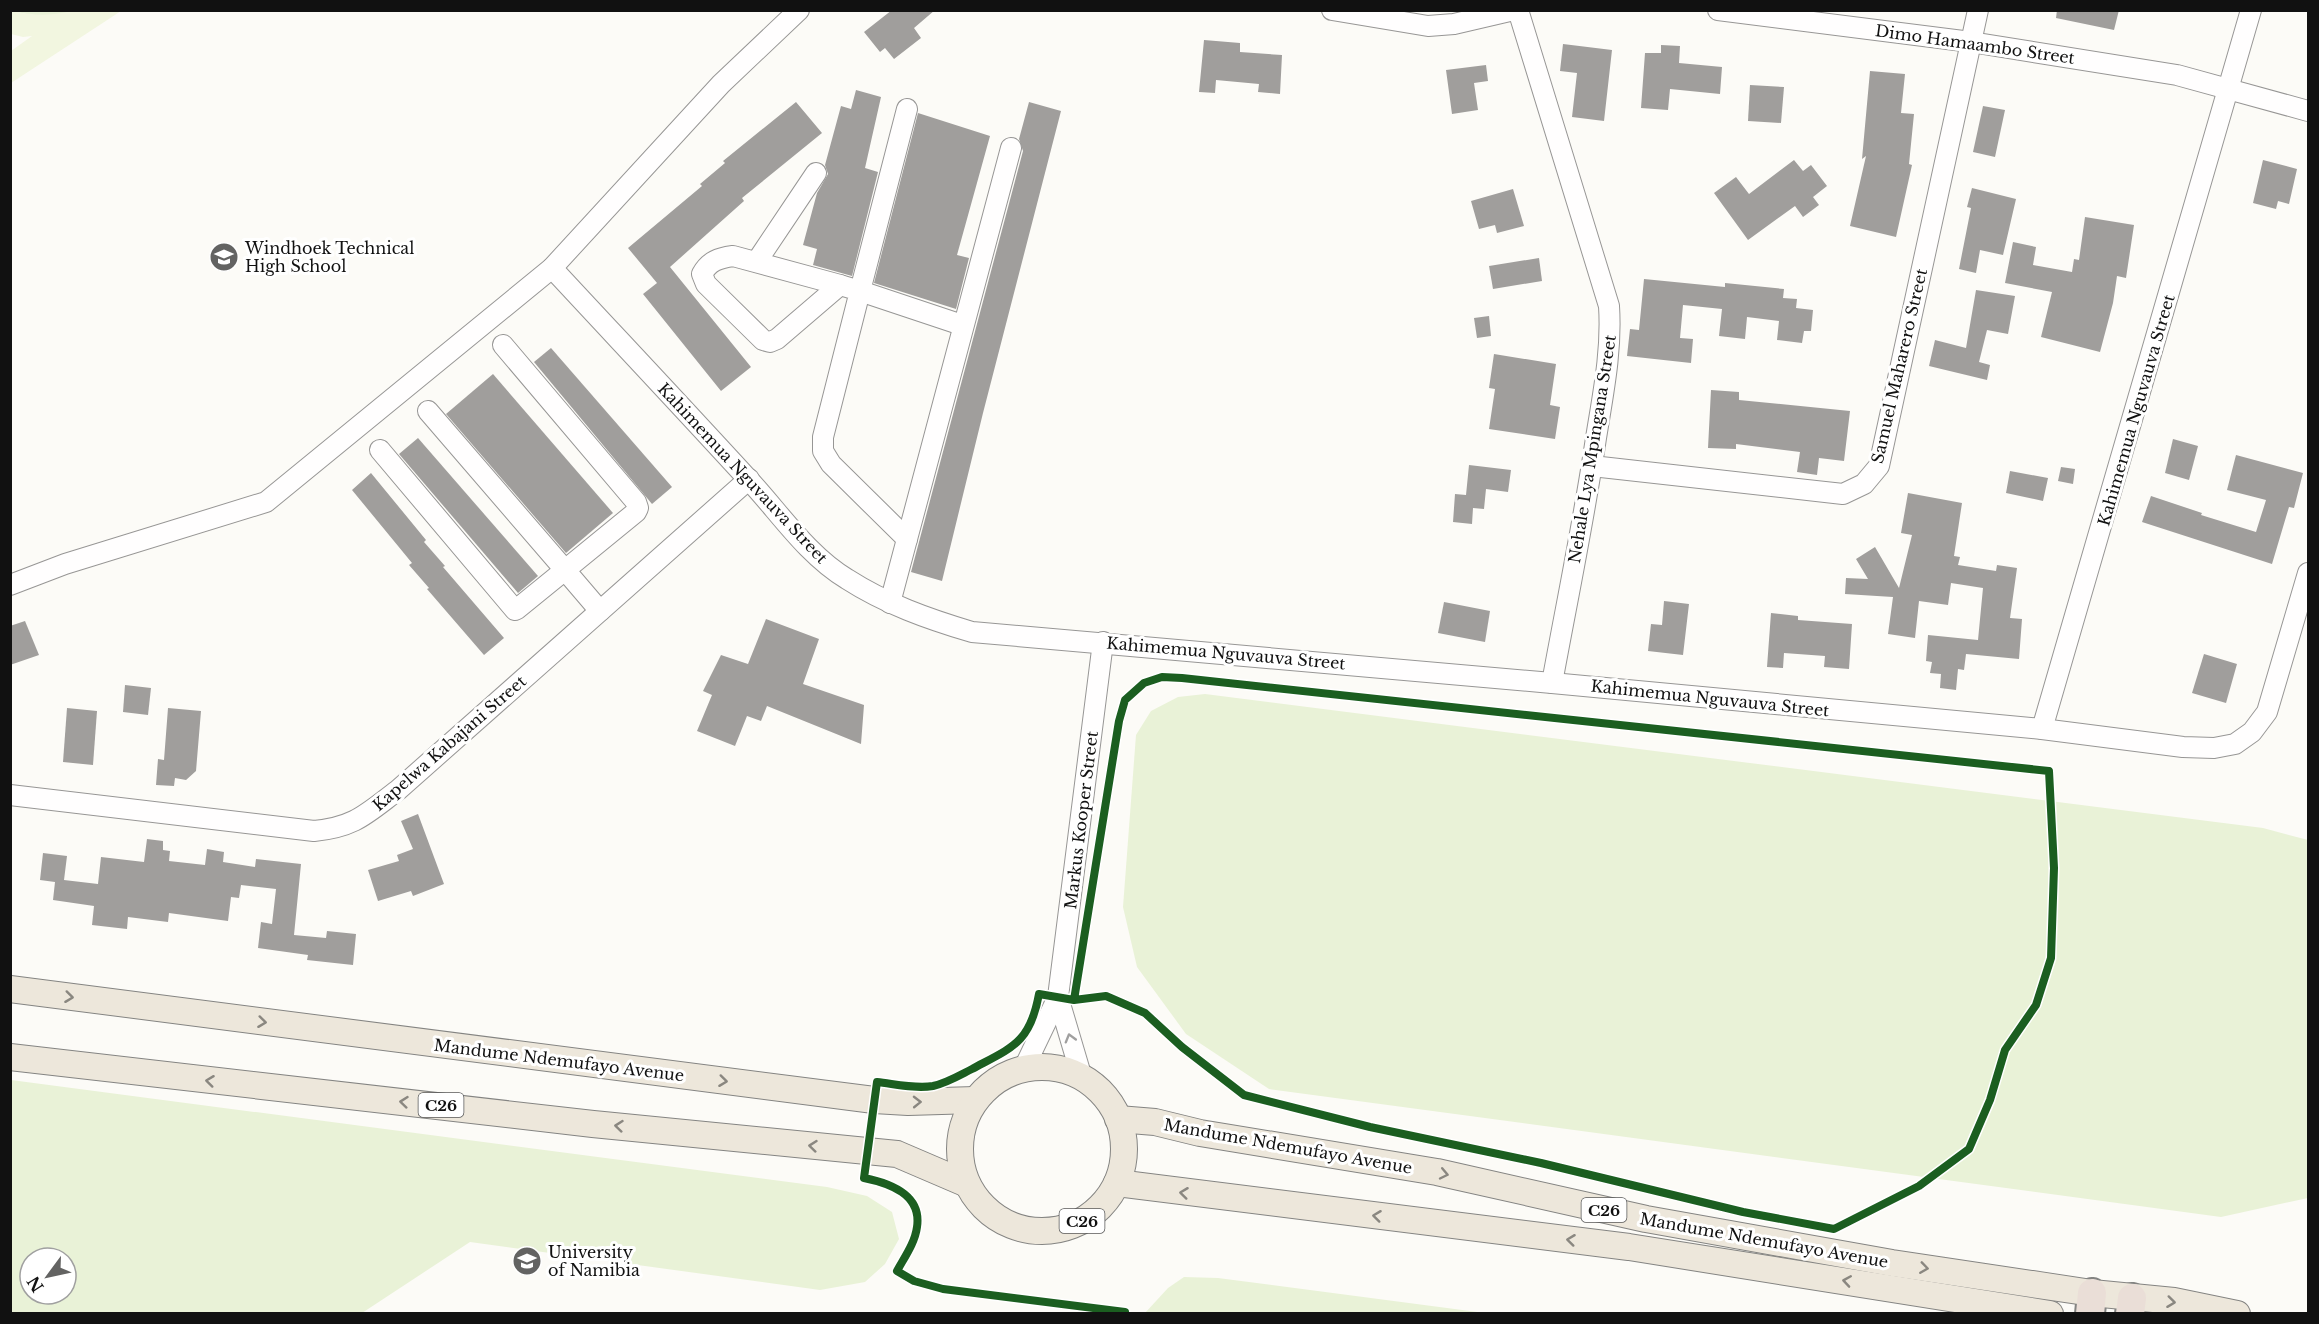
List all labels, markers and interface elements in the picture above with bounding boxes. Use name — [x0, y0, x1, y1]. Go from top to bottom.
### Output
street label: Dimo Hamaambo Street — [1874, 20, 2076, 68]
place label: Windhoek Technical High School — [244, 238, 414, 276]
school or university icon: Windhoek Technical High School — [208, 241, 240, 273]
street label: Samuel Maharero Street — [1867, 267, 1931, 465]
street label: Kahimemua Nguvauva Street — [2093, 292, 2179, 528]
street label: Nehale Lya Mpingana Street — [1564, 333, 1620, 565]
street label: Kahimemua Nguvauva Street — [654, 379, 832, 567]
street label: Kahimemua Nguvauva Street — [1106, 633, 1346, 673]
street label: Kapelwa Kabajani Street — [368, 671, 530, 815]
street label: Kahimemua Nguvauva Street — [1590, 676, 1830, 720]
street label: Markus Kooper Street — [1060, 730, 1102, 910]
one-way arrow — [64, 990, 73, 1002]
one-way arrow — [257, 1015, 267, 1027]
one-way arrow — [1065, 1033, 1077, 1043]
street label: Mandume Ndemufayo Avenue — [433, 1035, 685, 1085]
one-way arrow — [718, 1074, 728, 1087]
one-way arrow — [206, 1075, 215, 1087]
road number: C26 — [418, 1093, 464, 1117]
one-way arrow — [912, 1095, 921, 1108]
one-way arrow — [400, 1096, 409, 1109]
street label: Mandume Ndemufayo Avenue — [1162, 1114, 1414, 1178]
one-way arrow — [614, 1120, 623, 1133]
one-way arrow — [808, 1141, 817, 1153]
one-way arrow — [1439, 1167, 1449, 1180]
one-way arrow — [1179, 1187, 1188, 1199]
road number: C26 — [1582, 1198, 1626, 1222]
street label: Mandume Ndemufayo Avenue — [1638, 1208, 1890, 1272]
road number: C26 — [1060, 1209, 1104, 1233]
one-way arrow — [1373, 1211, 1382, 1223]
one-way arrow — [1566, 1234, 1575, 1247]
place label: University of Namibia — [548, 1242, 640, 1280]
school or university icon: University of Namibia — [511, 1245, 543, 1277]
north arrow — [18, 1246, 78, 1306]
one-way arrow — [1920, 1262, 1929, 1274]
text: N — [23, 1272, 48, 1296]
one-way arrow — [1842, 1276, 1851, 1288]
one-way arrow — [2167, 1295, 2176, 1307]

